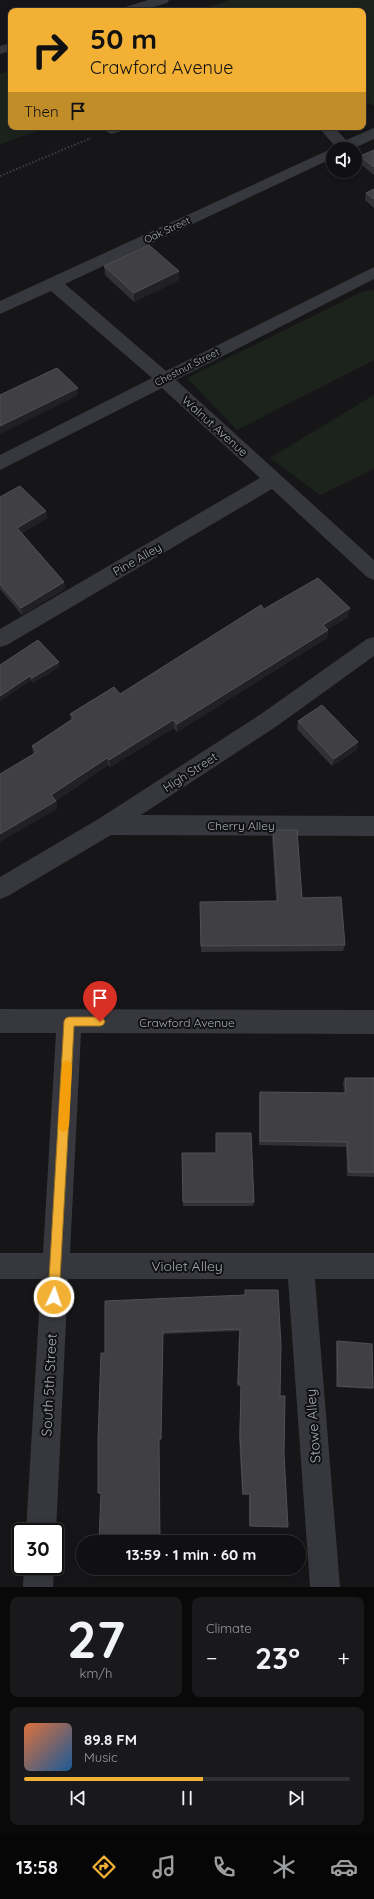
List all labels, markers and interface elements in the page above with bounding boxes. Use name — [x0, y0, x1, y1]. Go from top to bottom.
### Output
text: 50 m — [90, 21, 157, 56]
icon: right — [24, 24, 76, 76]
text: Crawford Avenue — [90, 56, 233, 79]
icon: arrive — [67, 100, 89, 122]
text: Then — [24, 102, 59, 121]
map controls — [326, 142, 362, 178]
button: sound — [326, 142, 362, 178]
street label: Oak Street — [142, 213, 193, 246]
street label: Chestnut Street — [152, 345, 222, 389]
street label: Walnut Avenue — [179, 392, 251, 460]
street label: Pine Alley — [110, 539, 164, 579]
street label: High Street — [160, 749, 220, 795]
street label: Cherry Alley — [207, 818, 275, 833]
pin — [83, 981, 117, 1022]
icon: arrive — [89, 987, 111, 1009]
street label: Crawford Avenue — [139, 1015, 235, 1030]
street label: Violet Alley — [151, 1257, 223, 1275]
position arrow — [33, 1276, 75, 1318]
street label: South 5th Street — [37, 1333, 61, 1437]
street label: Stowe Alley — [301, 1388, 325, 1464]
speed limit sign: 30 — [12, 1523, 64, 1575]
text: 13:59 · 1 min · 60 m — [126, 1545, 256, 1564]
text: 27 — [67, 1606, 125, 1671]
text: Climate — [206, 1620, 252, 1636]
text: 23° — [255, 1639, 300, 1677]
text: − — [206, 1644, 217, 1672]
text: + — [338, 1644, 350, 1672]
text: km/h — [80, 1665, 112, 1681]
text: 89.8 FM — [84, 1730, 137, 1749]
text: Music — [84, 1749, 118, 1765]
icon: previous — [67, 1787, 89, 1809]
icon: pause — [176, 1787, 198, 1809]
icon: next — [285, 1787, 307, 1809]
icon: directions — [90, 1853, 118, 1881]
icon: music — [150, 1853, 178, 1881]
icon: phone — [210, 1853, 238, 1881]
icon: climate — [270, 1853, 298, 1881]
icon: car — [330, 1853, 358, 1881]
text: 13:58 — [16, 1856, 58, 1879]

